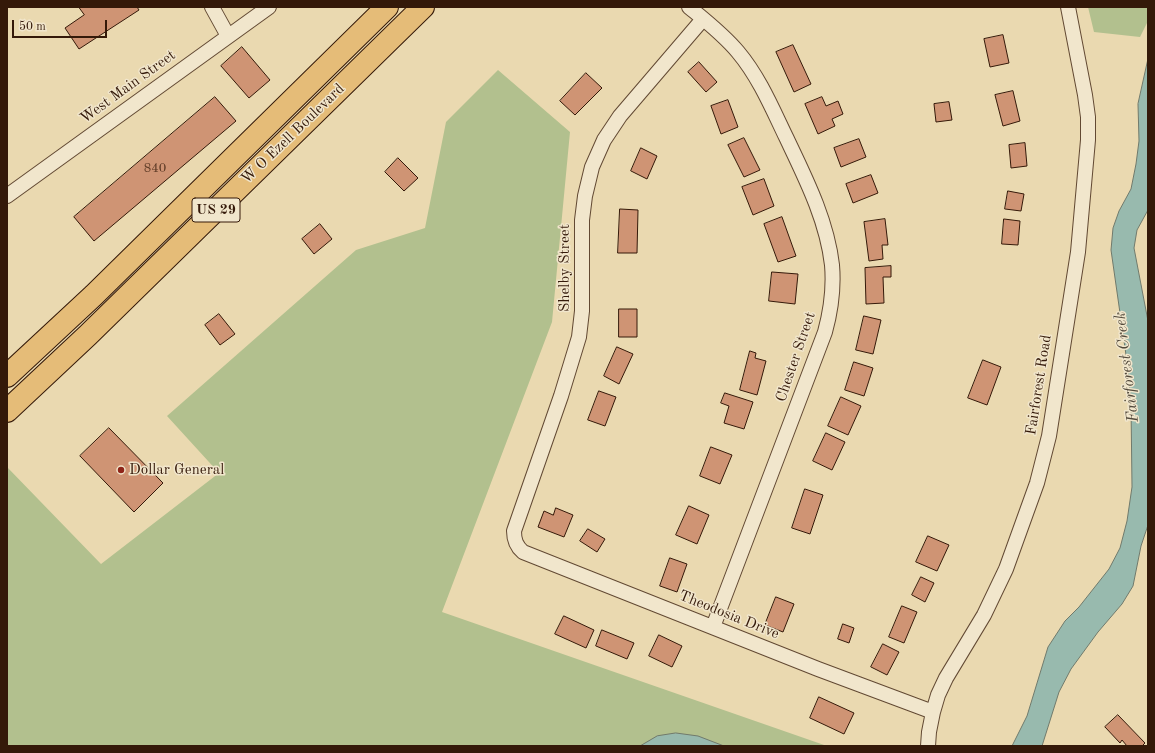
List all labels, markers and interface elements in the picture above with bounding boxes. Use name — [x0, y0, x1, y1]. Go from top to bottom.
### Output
scale bar — [14, 12, 109, 38]
text: 50 m — [19, 21, 46, 33]
street label: West Main Street — [77, 46, 179, 128]
street label: W O Ezell Boulevard — [238, 80, 348, 188]
house number: 840 — [144, 161, 166, 177]
road number: US 29 — [192, 198, 240, 222]
street label: Shelby Street — [556, 224, 574, 312]
street label: Chester Street — [772, 310, 820, 404]
water label: Fairforest Creek — [1111, 311, 1143, 423]
street label: Fairforest Road — [1022, 333, 1056, 437]
place label: Dollar General — [129, 461, 224, 479]
marker: Dollar General — [116, 465, 126, 475]
street label: Theodosia Drive — [676, 587, 782, 643]

